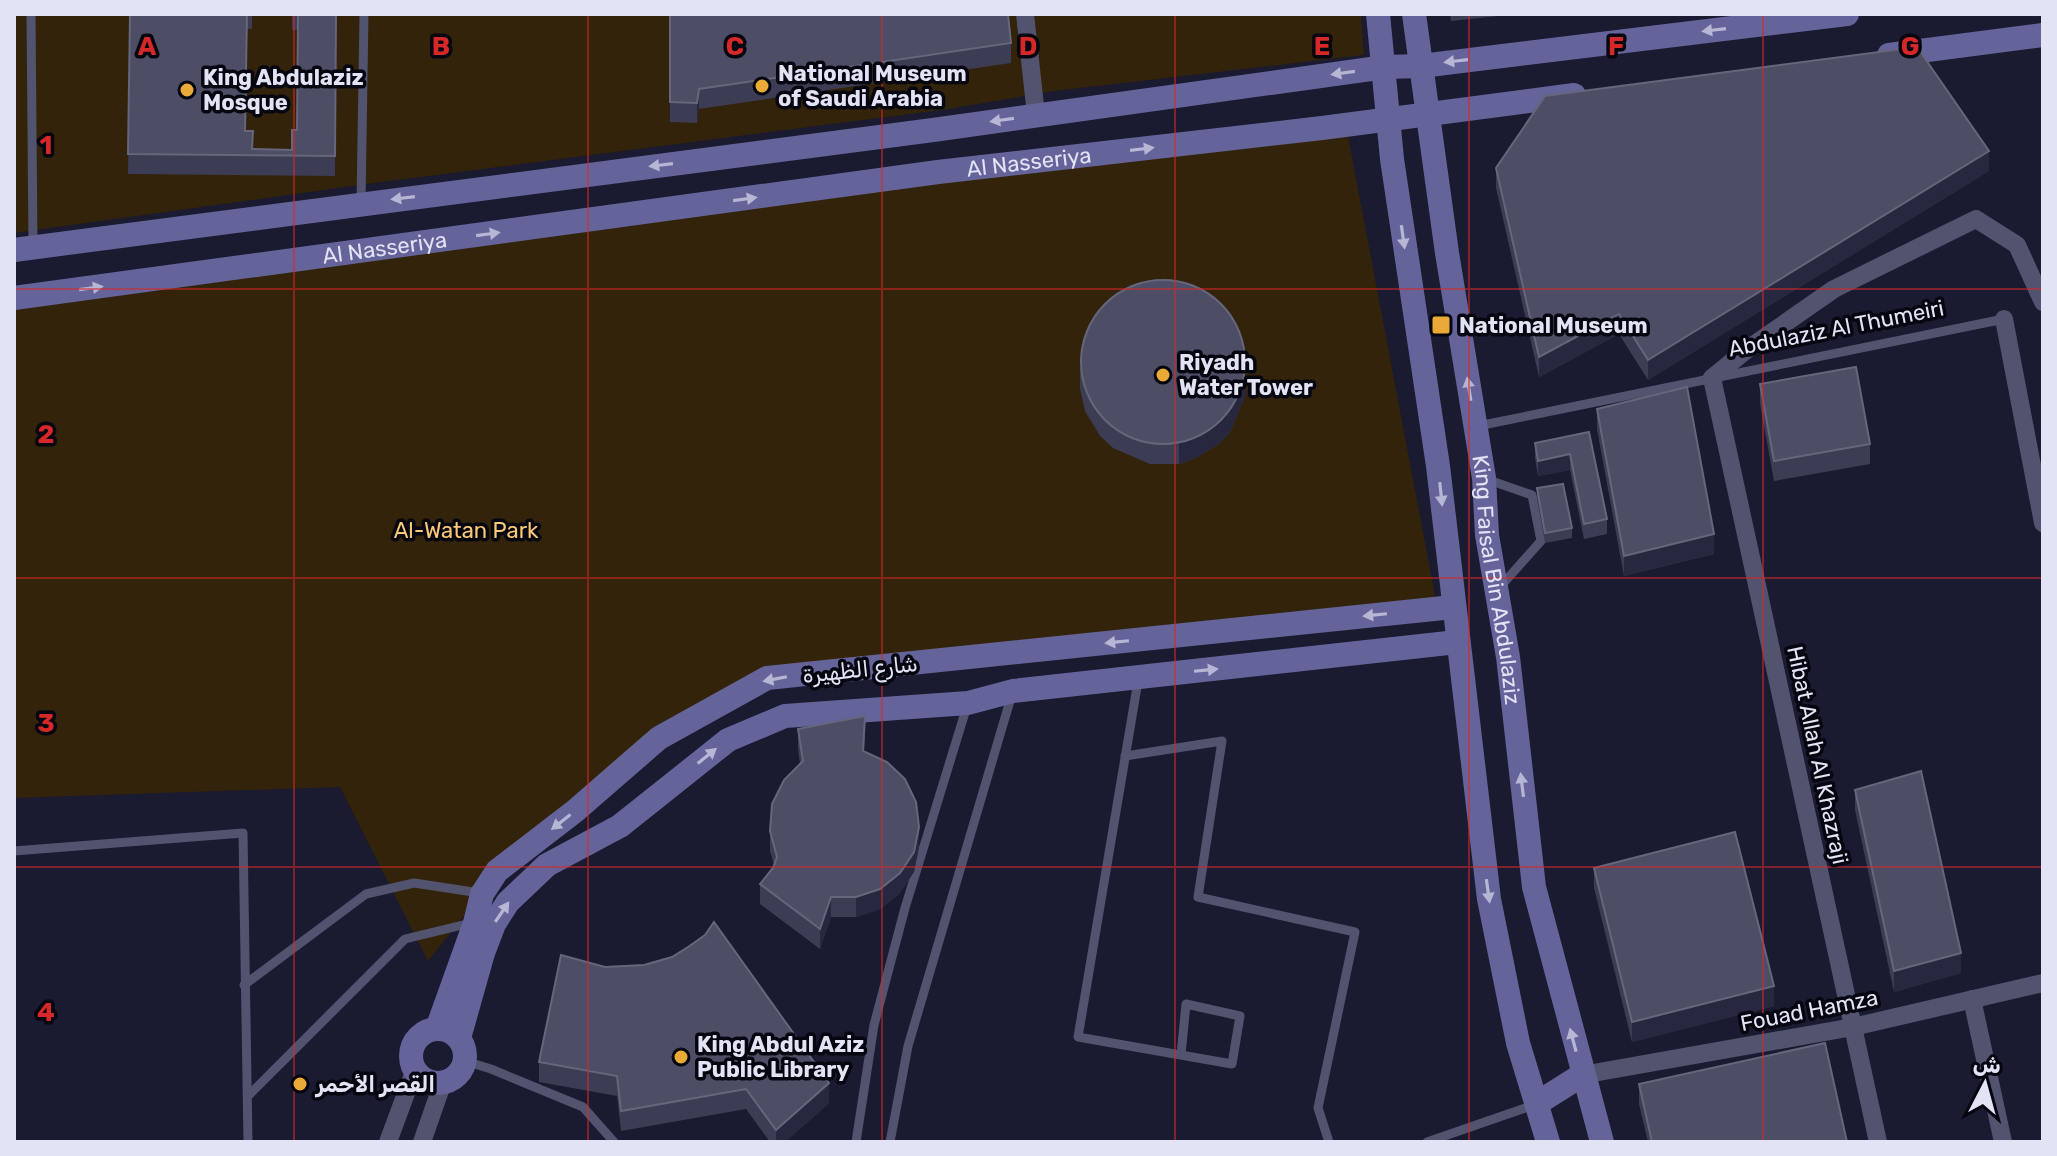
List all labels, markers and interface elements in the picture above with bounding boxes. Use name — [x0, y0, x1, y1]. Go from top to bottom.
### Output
one-way arrow — [1701, 24, 1726, 37]
text: A — [138, 31, 157, 62]
text: B — [432, 31, 450, 62]
text: C — [726, 31, 744, 62]
text: D — [1019, 31, 1037, 62]
text: E — [1314, 31, 1330, 62]
text: F — [1608, 31, 1624, 62]
text: G — [1901, 31, 1919, 62]
one-way arrow — [1443, 55, 1468, 68]
place label: National Museum of Saudi Arabia — [778, 60, 967, 112]
place label: King Abdulaziz Mosque — [203, 64, 364, 116]
one-way arrow — [1330, 67, 1355, 80]
marker: National Museum of Saudi Arabia — [753, 77, 771, 95]
marker: King Abdulaziz Mosque — [178, 81, 196, 99]
one-way arrow — [989, 114, 1014, 127]
text: 1 — [40, 130, 52, 161]
street label: Al Nasseriya — [965, 142, 1093, 183]
one-way arrow — [1130, 142, 1155, 155]
one-way arrow — [648, 158, 673, 171]
one-way arrow — [390, 192, 415, 205]
one-way arrow — [733, 192, 758, 205]
one-way arrow — [1397, 224, 1410, 249]
street label: Al Nasseriya — [321, 226, 449, 270]
one-way arrow — [475, 227, 500, 240]
one-way arrow — [79, 281, 104, 294]
street label: Abdulaziz Al Thumeiri — [1726, 294, 1946, 363]
place label: National Museum — [1459, 312, 1648, 339]
marker: National Museum — [1430, 314, 1452, 336]
place label: Riyadh Water Tower — [1179, 349, 1313, 401]
marker: Riyadh Water Tower — [1154, 366, 1172, 384]
one-way arrow — [1462, 377, 1475, 402]
text: 2 — [38, 419, 54, 450]
street label: King Faisal Bin Abdulaziz — [1466, 453, 1526, 706]
one-way arrow — [1434, 482, 1447, 507]
park label: Al-Watan Park — [394, 517, 539, 544]
one-way arrow — [1362, 608, 1387, 621]
one-way arrow — [1104, 635, 1129, 648]
street label: Hibat Allah Al Khazraji — [1781, 644, 1854, 867]
street label: شارع الظهيرة — [801, 650, 919, 691]
one-way arrow — [1194, 663, 1219, 676]
one-way arrow — [762, 673, 787, 686]
text: 3 — [37, 708, 55, 739]
one-way arrow — [697, 748, 718, 765]
one-way arrow — [1516, 773, 1529, 798]
one-way arrow — [551, 813, 571, 829]
one-way arrow — [1482, 879, 1495, 904]
one-way arrow — [494, 901, 509, 922]
street label: Fouad Hamza — [1738, 984, 1880, 1037]
text: 4 — [37, 997, 55, 1028]
one-way arrow — [1566, 1027, 1578, 1052]
place label: King Abdul Aziz Public Library — [697, 1031, 865, 1083]
north arrow — [1945, 1044, 2025, 1124]
marker: King Abdul Aziz Public Library — [672, 1048, 690, 1066]
text: ش — [1972, 1050, 2002, 1079]
place label: القصر الأحمر — [314, 1071, 435, 1098]
marker: القصر الأحمر — [291, 1075, 309, 1093]

